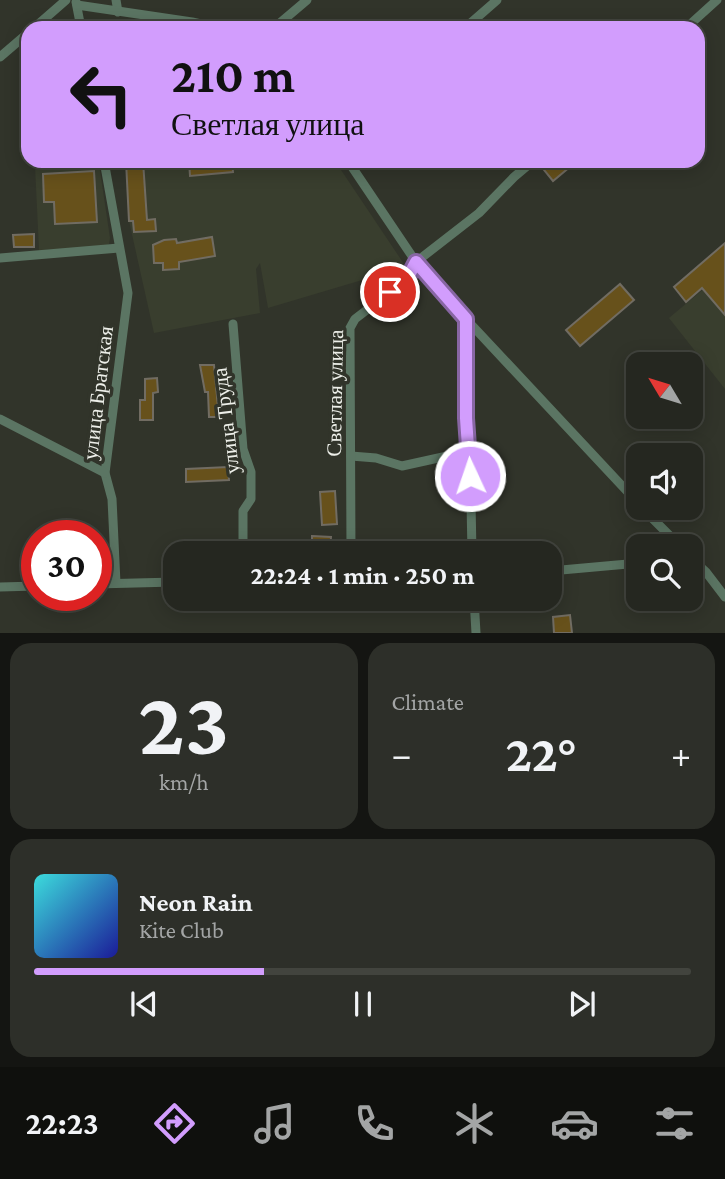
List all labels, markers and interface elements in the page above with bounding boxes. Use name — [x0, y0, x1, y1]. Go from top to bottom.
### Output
text: 210 m — [171, 48, 295, 103]
icon: left — [56, 49, 147, 140]
text: Светлая улица — [171, 106, 365, 142]
pin — [360, 262, 420, 322]
icon: arrive — [371, 273, 409, 311]
street label: улица Братская — [78, 324, 118, 461]
street label: Светлая улица — [322, 329, 348, 457]
north arrow — [626, 352, 704, 429]
map controls — [626, 352, 703, 611]
street label: улица Труда — [207, 366, 244, 476]
position arrow — [433, 439, 507, 513]
button: sound — [626, 443, 703, 520]
speed limit sign: 30 — [21, 520, 112, 611]
button: search — [626, 534, 703, 611]
text: 22:24 · 1 min · 250 m — [251, 561, 474, 590]
text: 23 — [138, 672, 229, 774]
text: Climate — [392, 689, 464, 715]
text: 22° — [505, 724, 577, 782]
text: − — [392, 733, 412, 775]
text: + — [671, 733, 691, 775]
text: km/h — [159, 769, 209, 795]
text: Neon Rain — [139, 888, 253, 917]
text: Kite Club — [139, 917, 224, 943]
icon: previous — [125, 985, 163, 1023]
icon: pause — [344, 985, 382, 1023]
icon: next — [563, 985, 601, 1023]
icon: directions — [150, 1099, 199, 1148]
icon: music — [250, 1099, 299, 1148]
icon: phone — [350, 1099, 399, 1148]
icon: climate — [450, 1099, 499, 1148]
icon: car — [550, 1099, 599, 1148]
icon: filters — [650, 1099, 699, 1148]
text: 22:23 — [26, 1105, 99, 1141]

